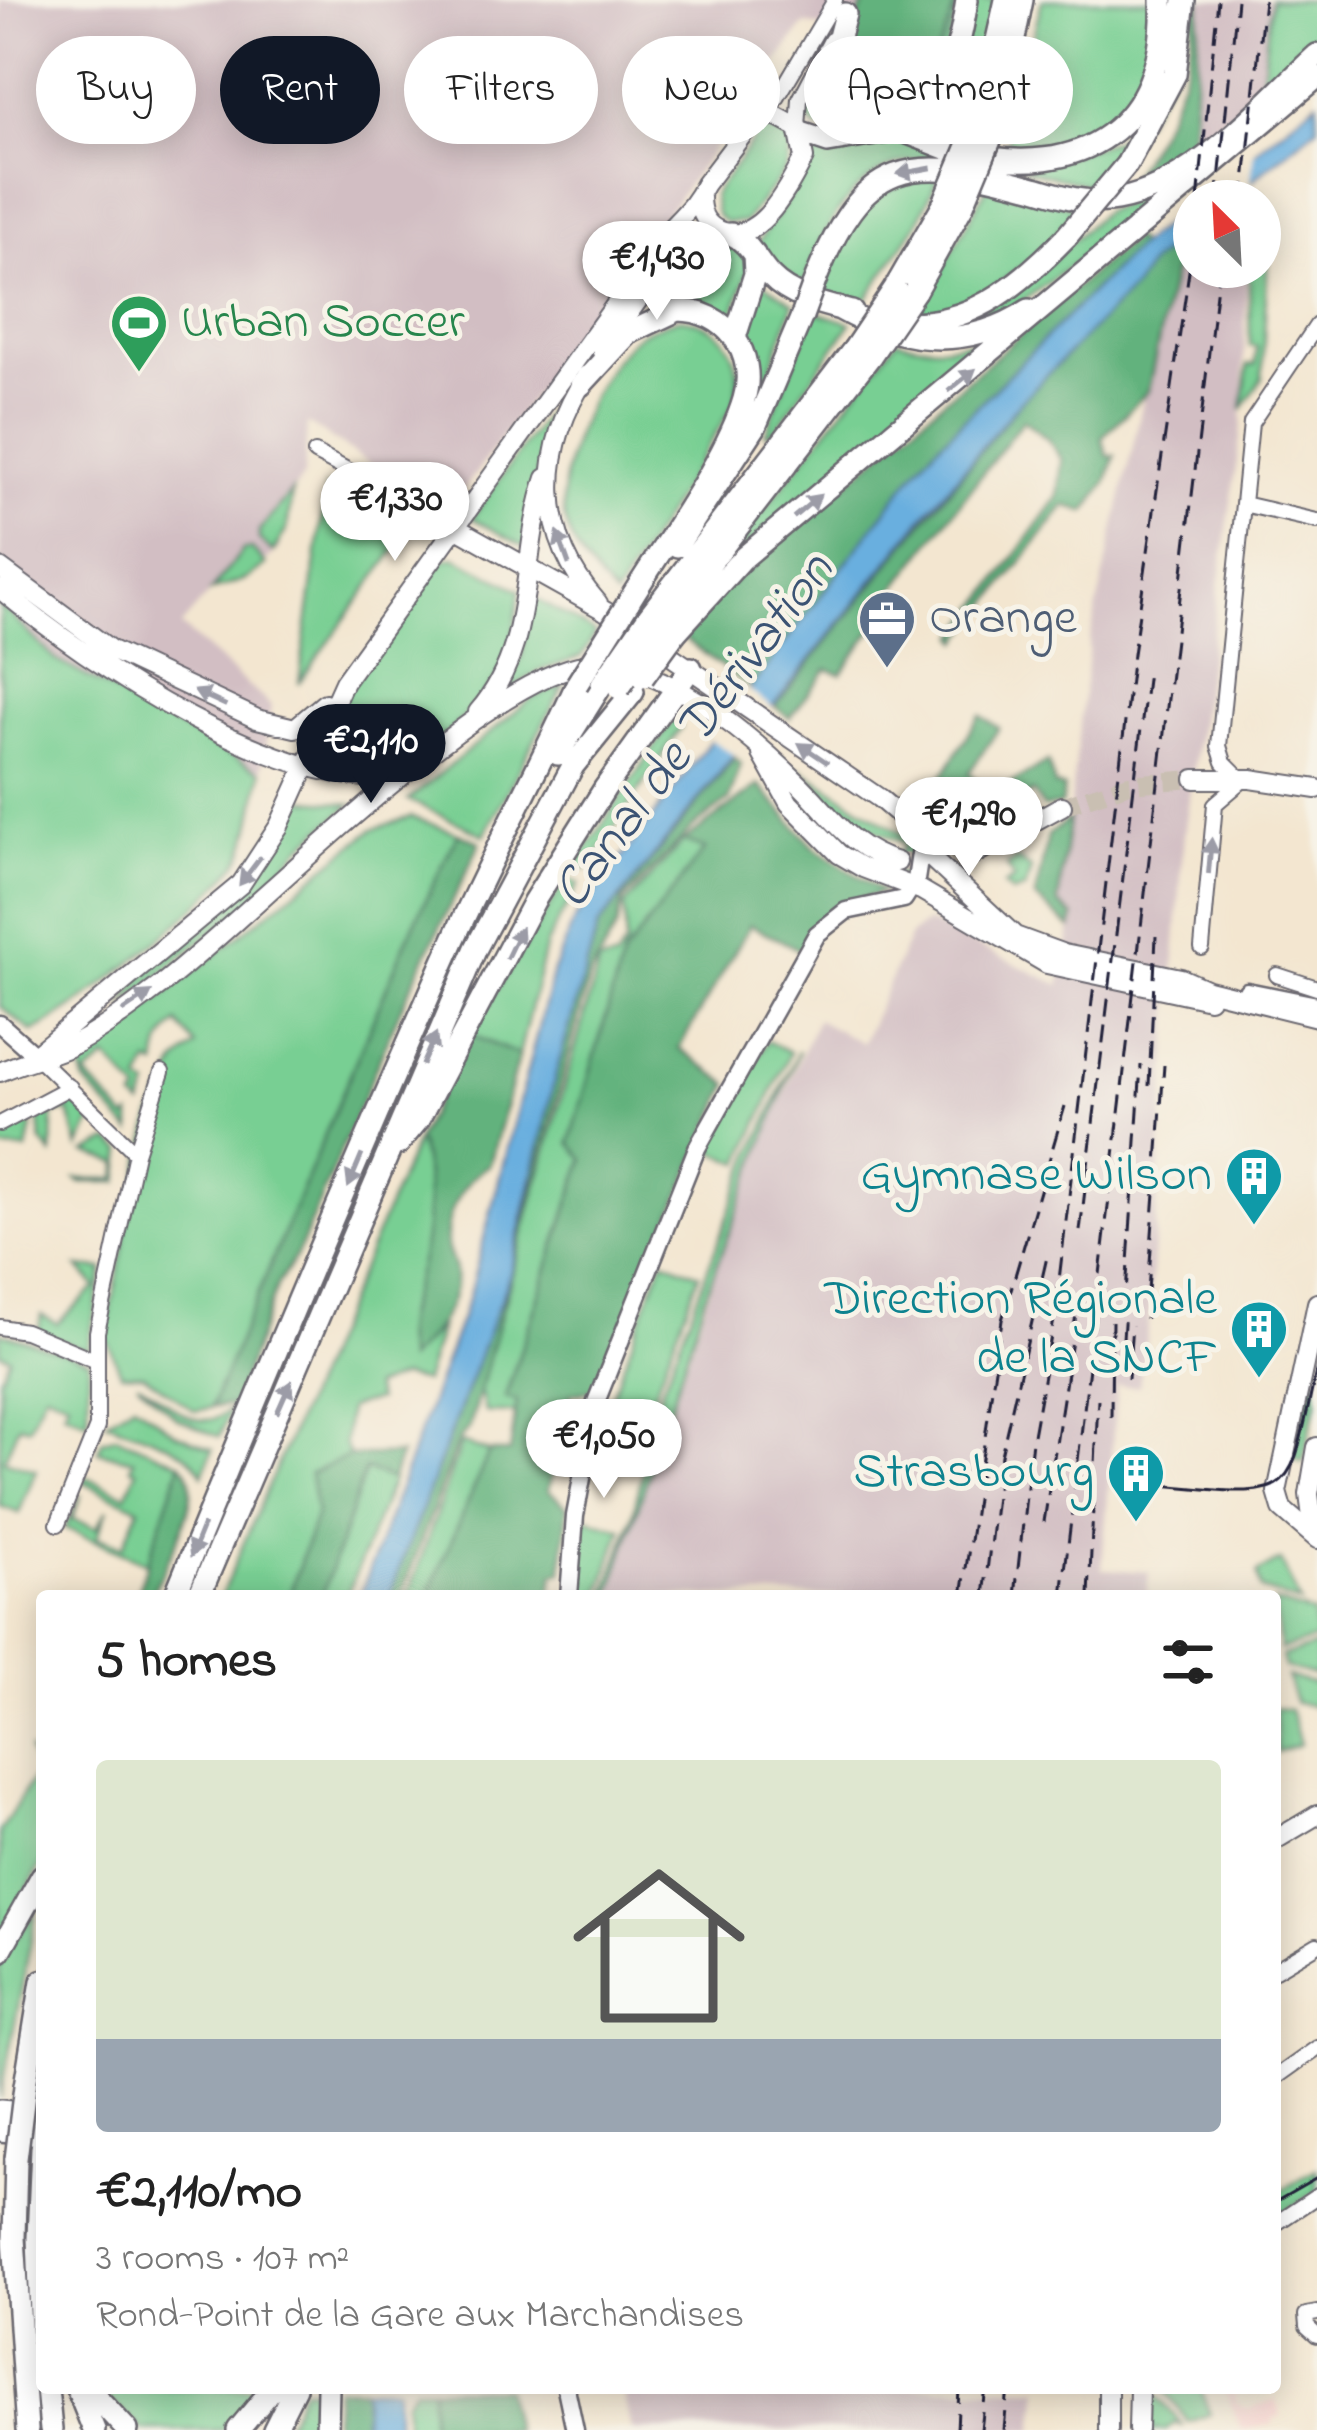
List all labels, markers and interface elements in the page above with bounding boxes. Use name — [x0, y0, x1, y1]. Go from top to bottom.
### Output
chip: Buy — [36, 36, 196, 144]
chip: Rent — [220, 36, 380, 144]
chip: Filters — [404, 36, 598, 144]
chip: New — [622, 36, 780, 144]
chip: Apartment — [804, 36, 1073, 144]
one-way arrow — [894, 163, 932, 181]
north arrow — [1173, 180, 1281, 288]
map controls — [1173, 180, 1281, 288]
pin: €1,430 — [559, 221, 755, 323]
text: €1,430 — [609, 231, 705, 288]
place label: Urban Soccer — [181, 286, 465, 361]
sports icon: Urban Soccer — [108, 292, 170, 374]
one-way arrow — [946, 367, 977, 393]
pin: €1,330 — [297, 462, 493, 564]
text: €1,330 — [347, 472, 443, 529]
one-way arrow — [791, 494, 822, 520]
one-way arrow — [553, 530, 571, 566]
water label: Canal de Dérivation — [535, 536, 856, 926]
place label: Orange — [929, 582, 1077, 657]
office icon: Orange — [856, 588, 918, 670]
one-way arrow — [192, 688, 227, 708]
pin: €2,110 — [273, 704, 469, 806]
text: €2,110 — [324, 714, 418, 771]
one-way arrow — [797, 743, 830, 765]
pin: €1,290 — [871, 777, 1067, 879]
text: €1,290 — [922, 787, 1016, 844]
one-way arrow — [1201, 837, 1220, 874]
one-way arrow — [238, 856, 262, 887]
one-way arrow — [503, 925, 523, 960]
one-way arrow — [121, 991, 154, 1014]
one-way arrow — [420, 1031, 440, 1066]
place label: Gymnase Wilson — [860, 1139, 1212, 1214]
building icon: Gymnase Wilson — [1223, 1145, 1285, 1227]
one-way arrow — [345, 1153, 364, 1189]
place label: Direction Régionale de la SNCF — [823, 1263, 1217, 1397]
building icon: Direction Régionale de la SNCF — [1228, 1298, 1290, 1380]
one-way arrow — [275, 1379, 295, 1414]
pin: €1,050 — [506, 1399, 702, 1501]
text: €1,050 — [553, 1409, 655, 1466]
place label: Strasbourg — [854, 1436, 1094, 1511]
building icon: Strasbourg — [1105, 1442, 1167, 1524]
one-way arrow — [187, 1524, 206, 1560]
text: 5 homes — [96, 1625, 277, 1700]
icon: filters — [1155, 1629, 1221, 1695]
icon: home — [551, 1838, 767, 2054]
text: €2,110/mo — [96, 2156, 302, 2231]
text: 3 rooms · 107 m² — [96, 2231, 349, 2288]
text: Rond-Point de la Gare aux Marchandises — [96, 2288, 744, 2345]

